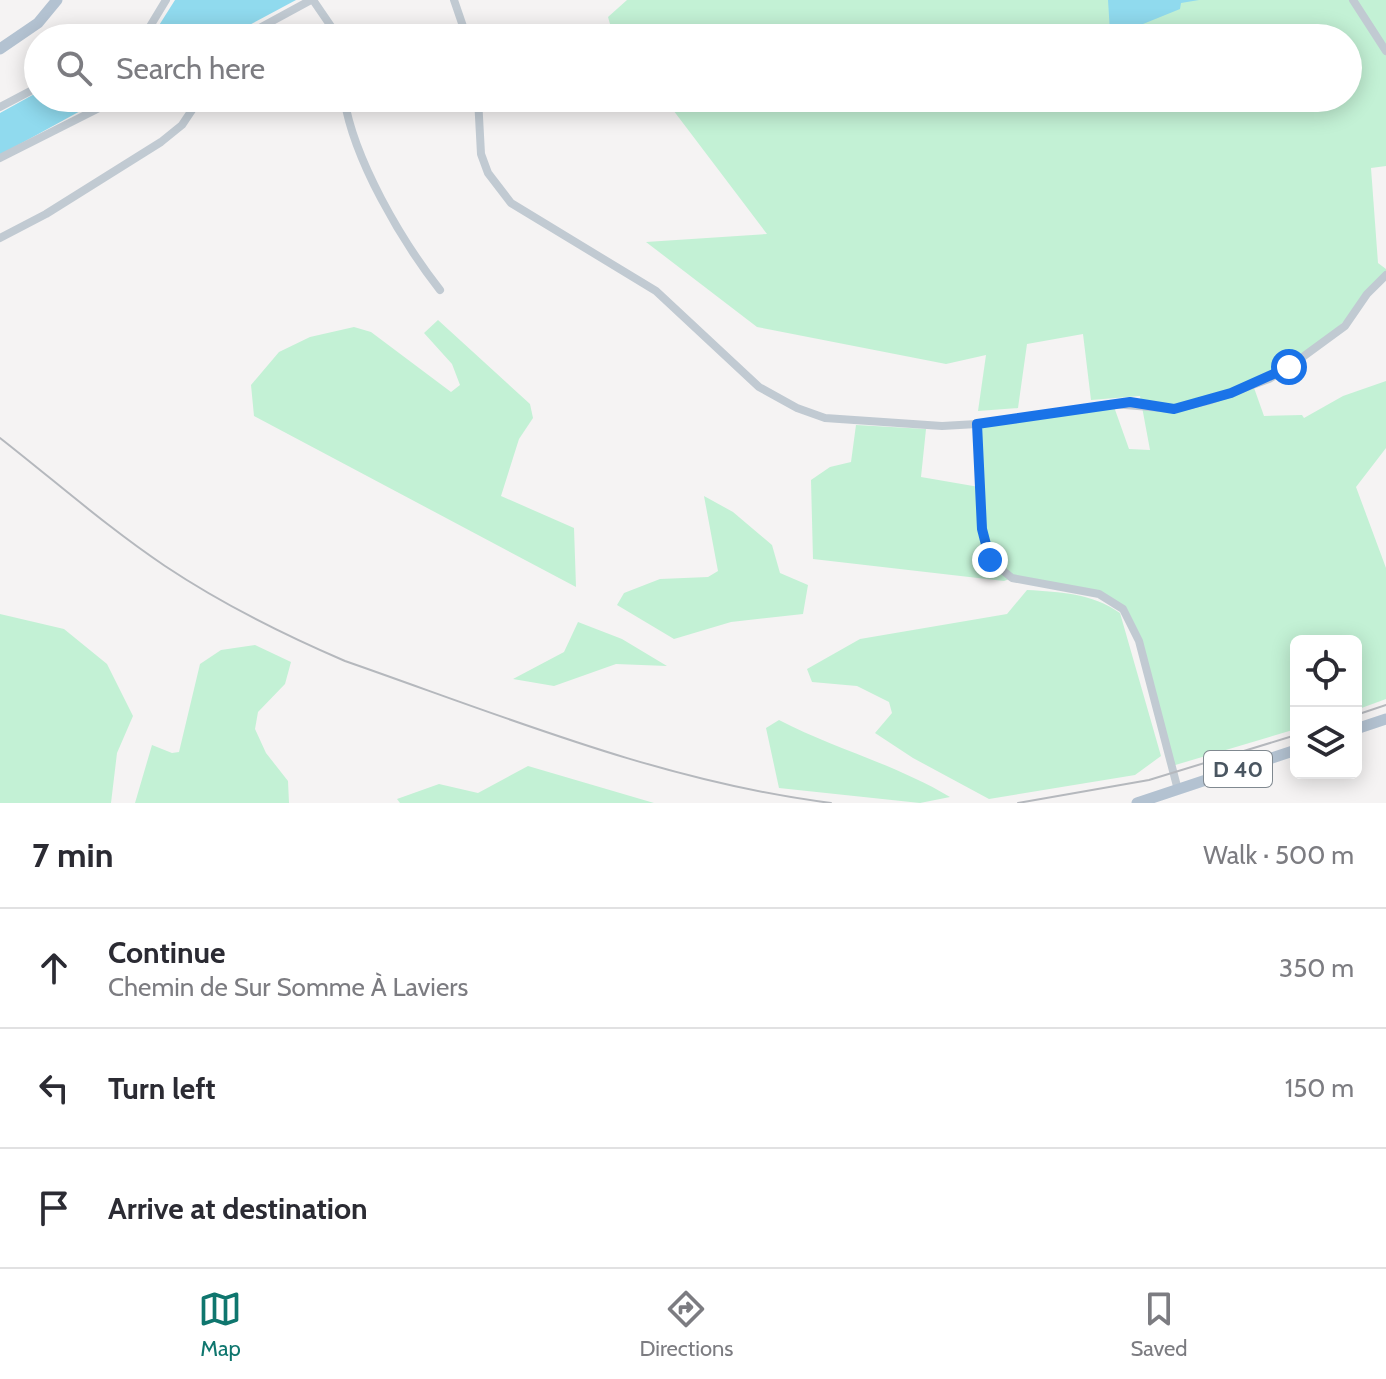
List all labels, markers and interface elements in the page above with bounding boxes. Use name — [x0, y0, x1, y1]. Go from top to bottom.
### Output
search box — [24, 24, 1362, 112]
icon: search — [52, 46, 96, 90]
text: Search here — [116, 50, 265, 87]
route start — [1271, 349, 1307, 385]
route end — [972, 542, 1008, 578]
map controls — [1290, 635, 1362, 779]
button: locate — [1290, 635, 1362, 707]
button: layers — [1290, 707, 1362, 779]
road number: D 40 — [1204, 751, 1272, 787]
text: 7 min — [32, 834, 113, 876]
text: Walk · 500 m — [1203, 839, 1354, 871]
text: Continue — [108, 934, 225, 971]
icon: ahead — [32, 946, 76, 990]
text: 350 m — [1279, 952, 1354, 984]
text: Chemin de Sur Somme À Laviers — [108, 971, 468, 1003]
icon: left — [32, 1066, 76, 1110]
text: Turn left — [108, 1070, 216, 1107]
text: 150 m — [1285, 1072, 1354, 1104]
icon: arrive — [32, 1186, 76, 1230]
text: Arrive at destination — [108, 1190, 368, 1227]
tab: Map — [198, 1287, 242, 1362]
tab: Directions — [639, 1287, 733, 1362]
tab: Saved — [1130, 1287, 1188, 1362]

